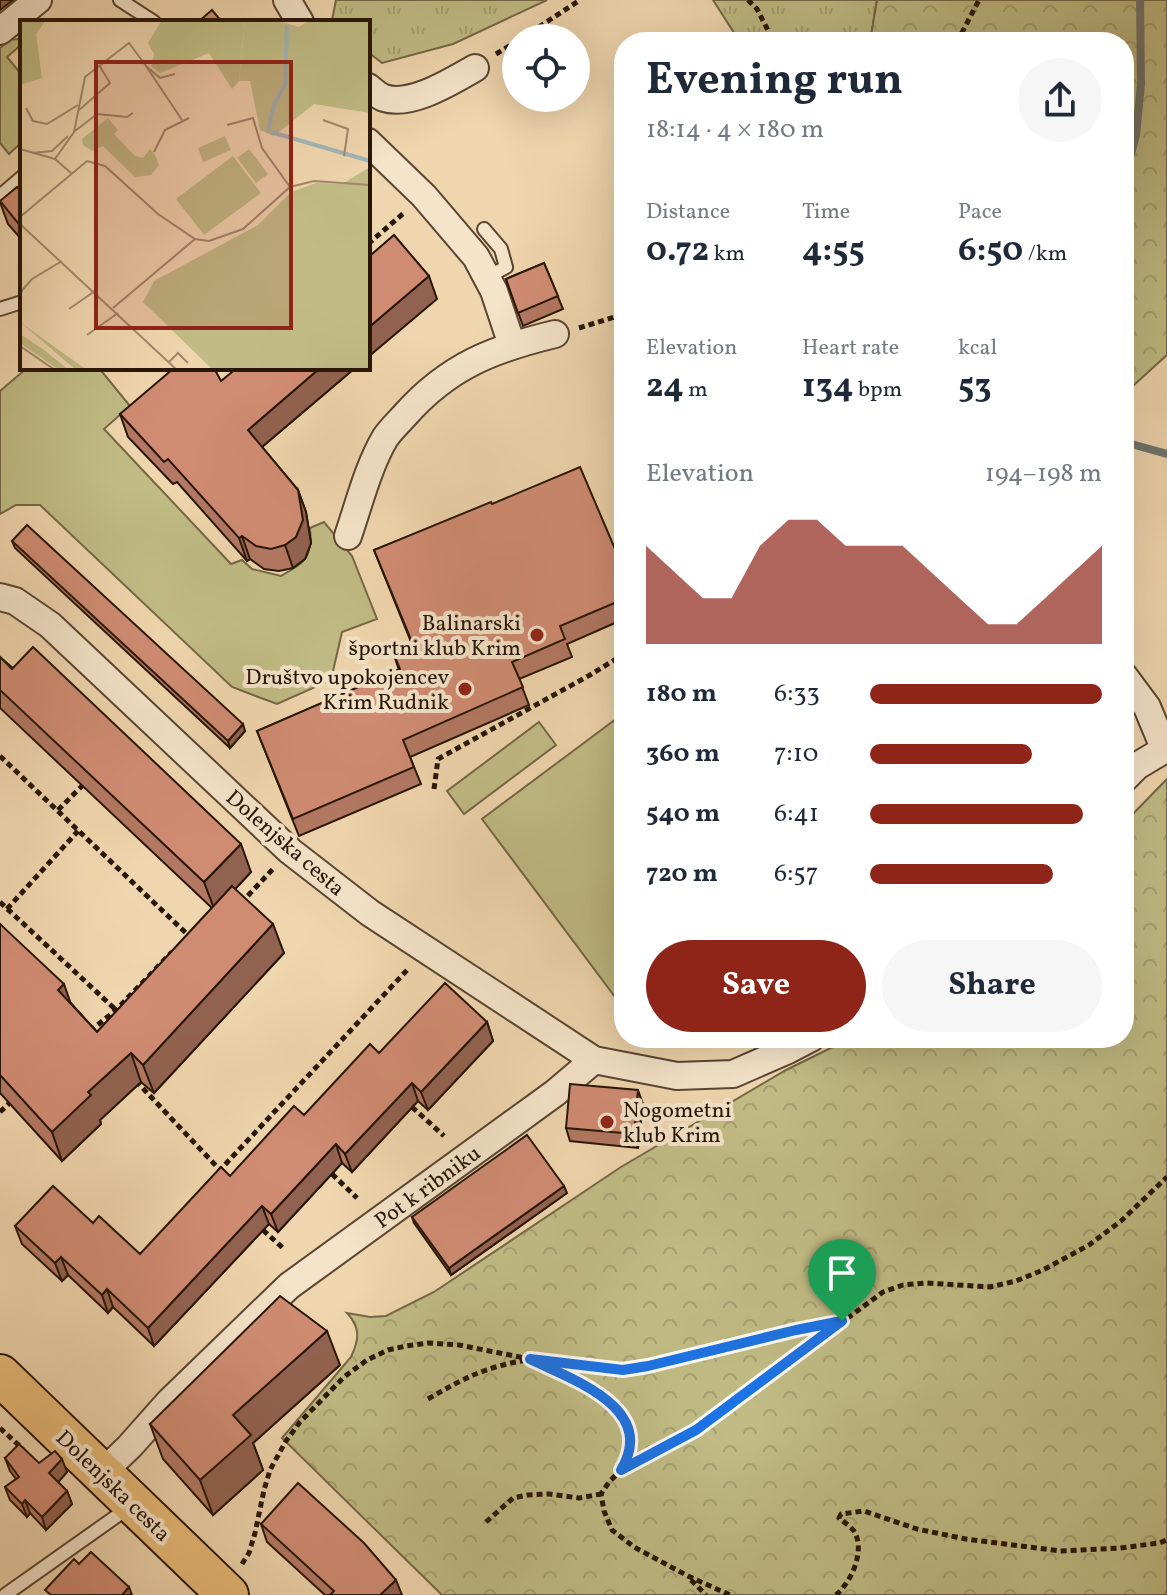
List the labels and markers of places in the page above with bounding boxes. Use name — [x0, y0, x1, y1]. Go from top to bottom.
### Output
place label: Balinarski športni klub Krim — [349, 609, 521, 665]
marker: Balinarski športni klub Krim — [528, 626, 546, 644]
place label: Društvo upokojencev Krim Rudnik — [245, 663, 449, 719]
marker: Društvo upokojencev Krim Rudnik — [456, 680, 474, 698]
place label: Nogometni klub Krim — [623, 1096, 731, 1152]
marker: Nogometni klub Krim — [598, 1113, 616, 1131]
pin — [808, 1239, 876, 1321]

